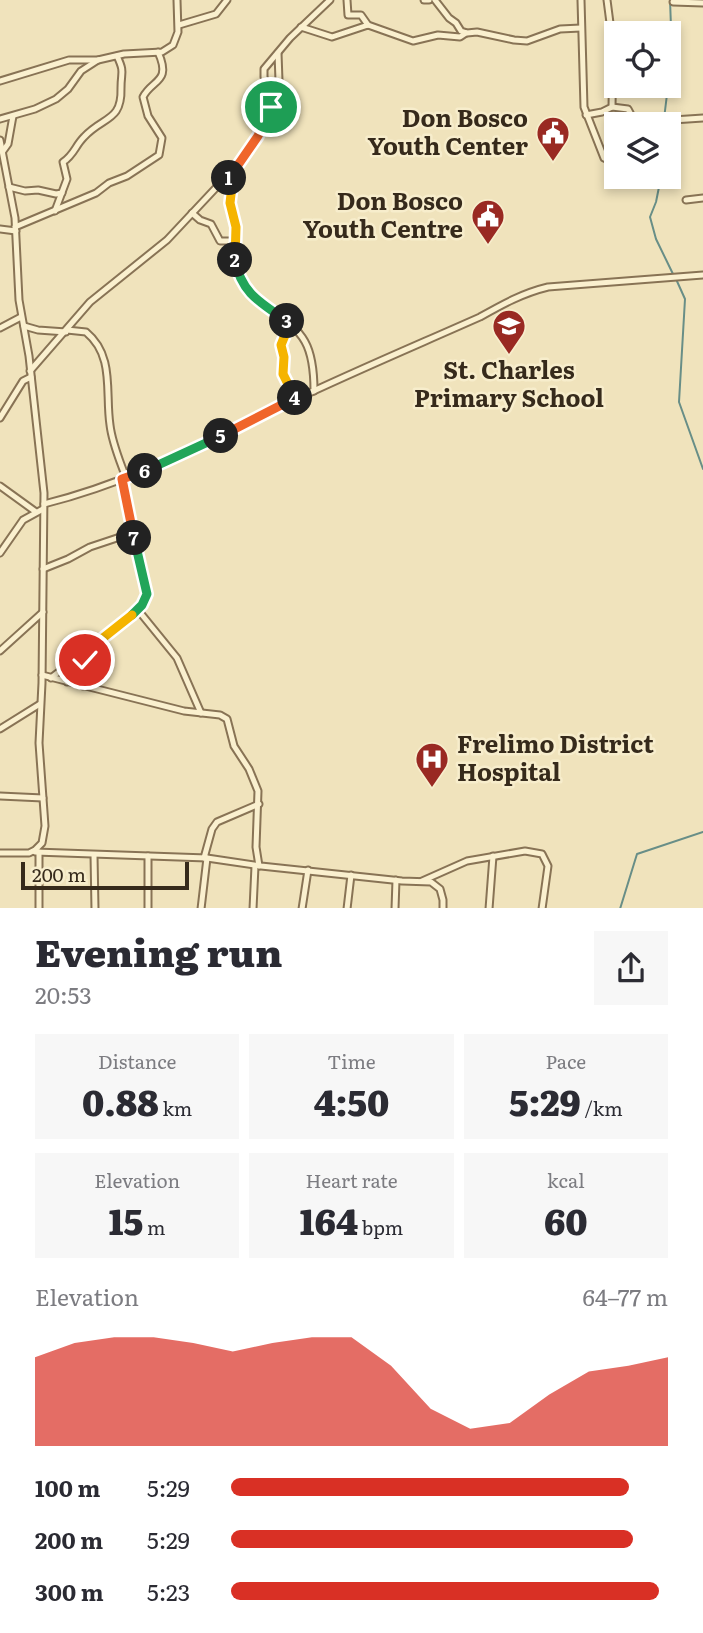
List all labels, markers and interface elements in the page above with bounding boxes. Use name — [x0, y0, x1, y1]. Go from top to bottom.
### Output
map controls — [604, 21, 681, 189]
button: locate — [604, 21, 681, 98]
pin — [241, 77, 301, 137]
icon: arrive — [252, 88, 290, 126]
place label: Don Bosco Youth Center — [368, 99, 528, 162]
button: layers — [604, 112, 681, 189]
public building icon: Don Bosco Youth Center — [534, 114, 572, 163]
pin: 1 — [212, 160, 246, 196]
text: 1 — [225, 163, 232, 191]
place label: Don Bosco Youth Centre — [303, 182, 463, 245]
public building icon: Don Bosco Youth Centre — [469, 197, 507, 246]
pin: 2 — [218, 243, 252, 278]
text: 2 — [229, 245, 240, 273]
pin: 3 — [270, 304, 304, 338]
text: 3 — [281, 306, 292, 334]
school or university icon: St. Charles Primary School — [490, 307, 528, 356]
place label: St. Charles Primary School — [414, 351, 604, 414]
pin: 4 — [278, 380, 312, 416]
text: 4 — [289, 383, 300, 411]
pin: 5 — [204, 418, 238, 453]
text: 5 — [215, 421, 226, 449]
pin: 6 — [128, 454, 162, 489]
text: 6 — [139, 456, 150, 484]
pin: 7 — [116, 520, 152, 556]
text: 7 — [128, 523, 139, 551]
pin — [55, 630, 115, 690]
icon: check — [66, 641, 104, 679]
place label: Frelimo District Hospital — [457, 725, 654, 788]
hospital icon: Frelimo District Hospital — [413, 740, 451, 789]
scale bar — [21, 860, 189, 891]
text: 200 m — [32, 860, 86, 888]
text: Evening run — [35, 922, 282, 979]
button: share — [594, 931, 668, 1005]
text: 20:53 — [35, 977, 92, 1011]
text: Distance — [98, 1047, 176, 1075]
text: Time — [327, 1047, 376, 1075]
text: Pace — [545, 1047, 586, 1075]
text: 0.88 — [82, 1075, 159, 1127]
text: 4:50 — [314, 1075, 389, 1127]
text: 5:29 — [509, 1075, 581, 1127]
text: km — [159, 1094, 192, 1122]
text: /km — [581, 1094, 623, 1122]
text: Elevation — [94, 1166, 180, 1194]
text: Heart rate — [305, 1166, 398, 1194]
text: kcal — [547, 1166, 585, 1194]
text: 15 — [109, 1194, 143, 1246]
text: 164 — [300, 1194, 358, 1246]
text: 60 — [544, 1194, 588, 1246]
text: m — [143, 1213, 165, 1241]
text: bpm — [358, 1213, 403, 1241]
text: Elevation — [35, 1279, 139, 1313]
text: 64–77 m — [583, 1279, 668, 1313]
text: 100 m — [35, 1470, 100, 1504]
text: 5:29 — [147, 1470, 190, 1504]
text: 200 m — [35, 1522, 103, 1556]
text: 5:29 — [147, 1522, 190, 1556]
text: 300 m — [35, 1574, 104, 1608]
text: 5:23 — [147, 1574, 190, 1608]

